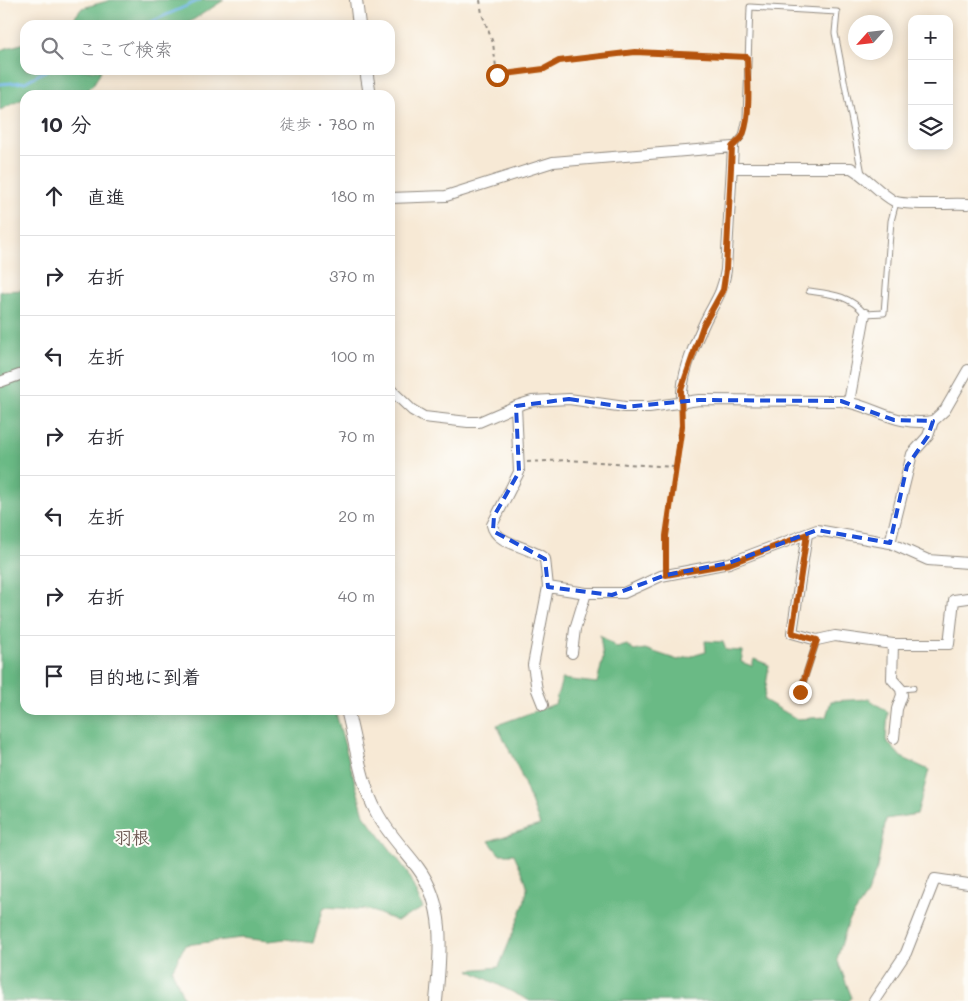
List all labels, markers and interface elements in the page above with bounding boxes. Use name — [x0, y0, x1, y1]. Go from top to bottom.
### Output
north arrow — [848, 15, 893, 60]
map controls — [908, 15, 953, 150]
button: + — [908, 15, 953, 60]
search box — [20, 20, 395, 75]
icon: search — [38, 34, 66, 62]
text: ここで検索 — [78, 36, 173, 61]
button: − — [908, 60, 953, 105]
route start — [486, 64, 509, 87]
button: layers — [908, 105, 953, 150]
text: 10 分 — [40, 110, 91, 137]
text: 徒歩 · 780 m — [279, 113, 375, 134]
icon: ahead — [40, 182, 68, 210]
text: 直進 — [87, 184, 125, 209]
text: 180 m — [330, 185, 375, 206]
icon: right — [40, 262, 68, 290]
text: 右折 — [87, 264, 125, 289]
text: 370 m — [329, 265, 375, 286]
icon: left — [40, 342, 68, 370]
text: 左折 — [87, 344, 125, 369]
text: 100 m — [330, 345, 375, 366]
icon: right — [40, 422, 68, 450]
text: 右折 — [87, 424, 125, 449]
text: 70 m — [338, 425, 375, 446]
icon: left — [40, 502, 68, 530]
text: 左折 — [87, 504, 125, 529]
text: 20 m — [338, 505, 375, 526]
icon: right — [40, 582, 68, 610]
text: 右折 — [87, 584, 125, 609]
text: 40 m — [338, 585, 375, 606]
icon: arrive — [40, 662, 68, 690]
text: 目的地に到着 — [87, 664, 201, 689]
route end — [789, 681, 812, 704]
district label: 羽根 — [114, 825, 150, 849]

